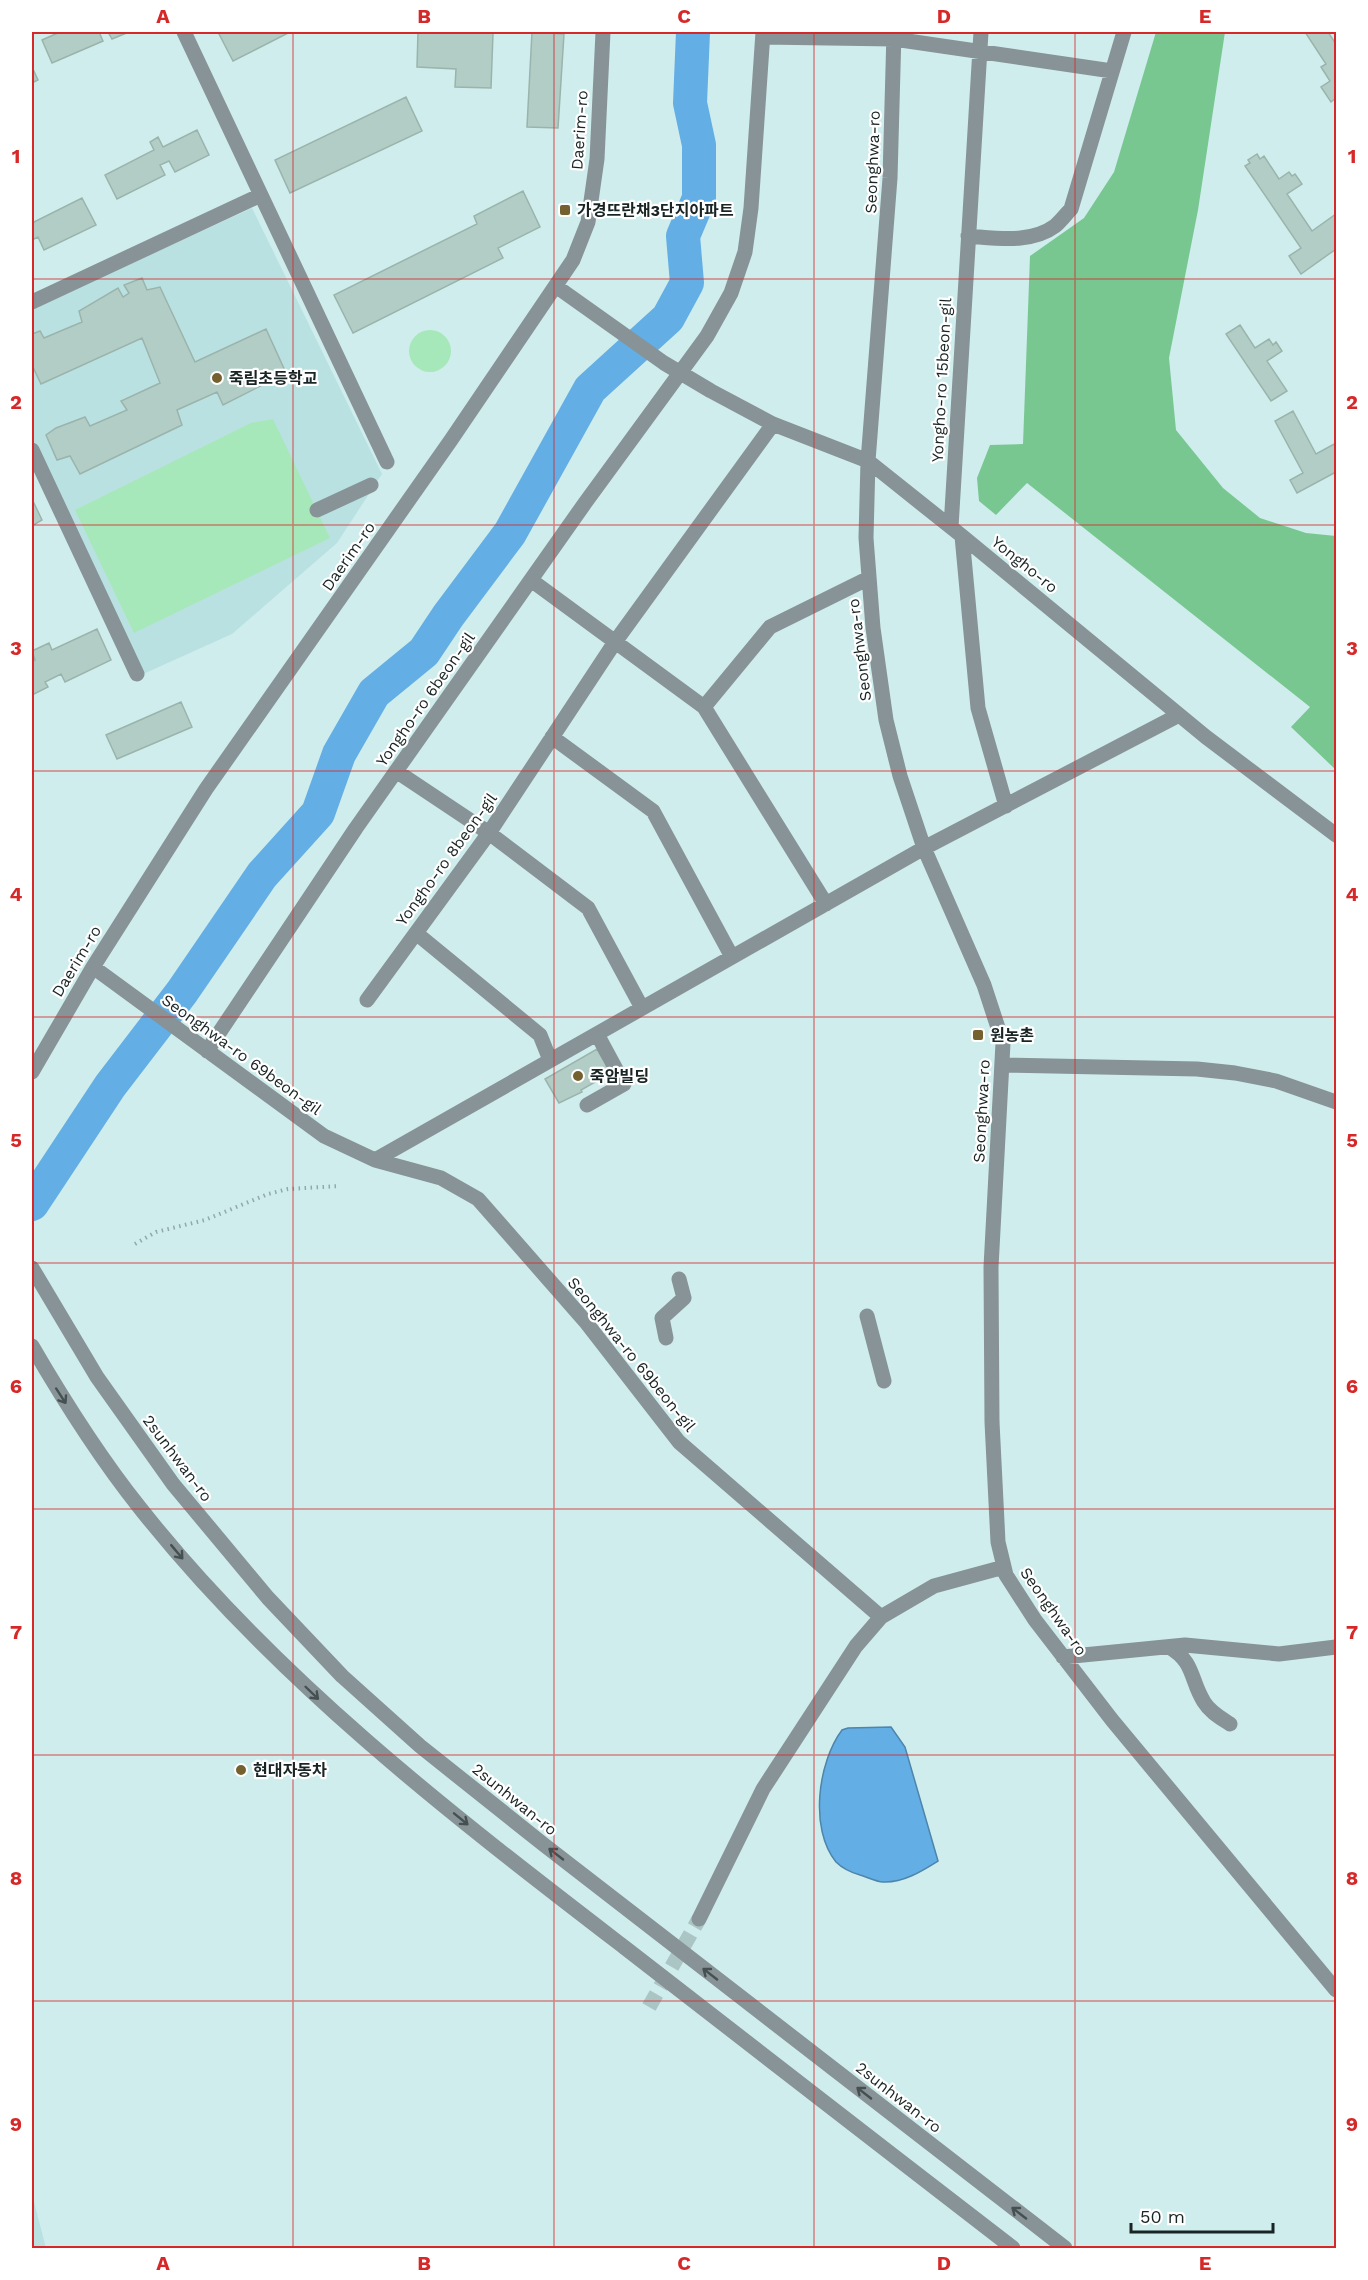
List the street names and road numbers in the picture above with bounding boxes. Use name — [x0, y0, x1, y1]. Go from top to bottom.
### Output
street label: Daerim-ro — [567, 90, 592, 171]
street label: Seonghwa-ro — [861, 110, 884, 214]
street label: Yongho-ro 15beon-gil — [928, 297, 955, 463]
street label: Daerim-ro — [318, 518, 379, 594]
street label: Yongho-ro — [988, 532, 1062, 597]
street label: Seonghwa-ro — [844, 598, 875, 702]
street label: Yongho-ro 6beon-gil — [372, 629, 479, 770]
street label: Yongho-ro 8beon-gil — [392, 789, 501, 929]
street label: Daerim-ro — [48, 922, 105, 1000]
street label: Seonghwa-ro 69beon-gil — [158, 990, 325, 1119]
street label: Seonghwa-ro — [969, 1059, 994, 1163]
street label: Seonghwa-ro 69beon-gil — [564, 1273, 700, 1435]
street label: 2sunhwan-ro — [139, 1411, 216, 1505]
street label: Seonghwa-ro — [1016, 1564, 1091, 1659]
street label: 2sunhwan-ro — [468, 1759, 561, 1839]
street label: 2sunhwan-ro — [852, 2058, 945, 2137]

